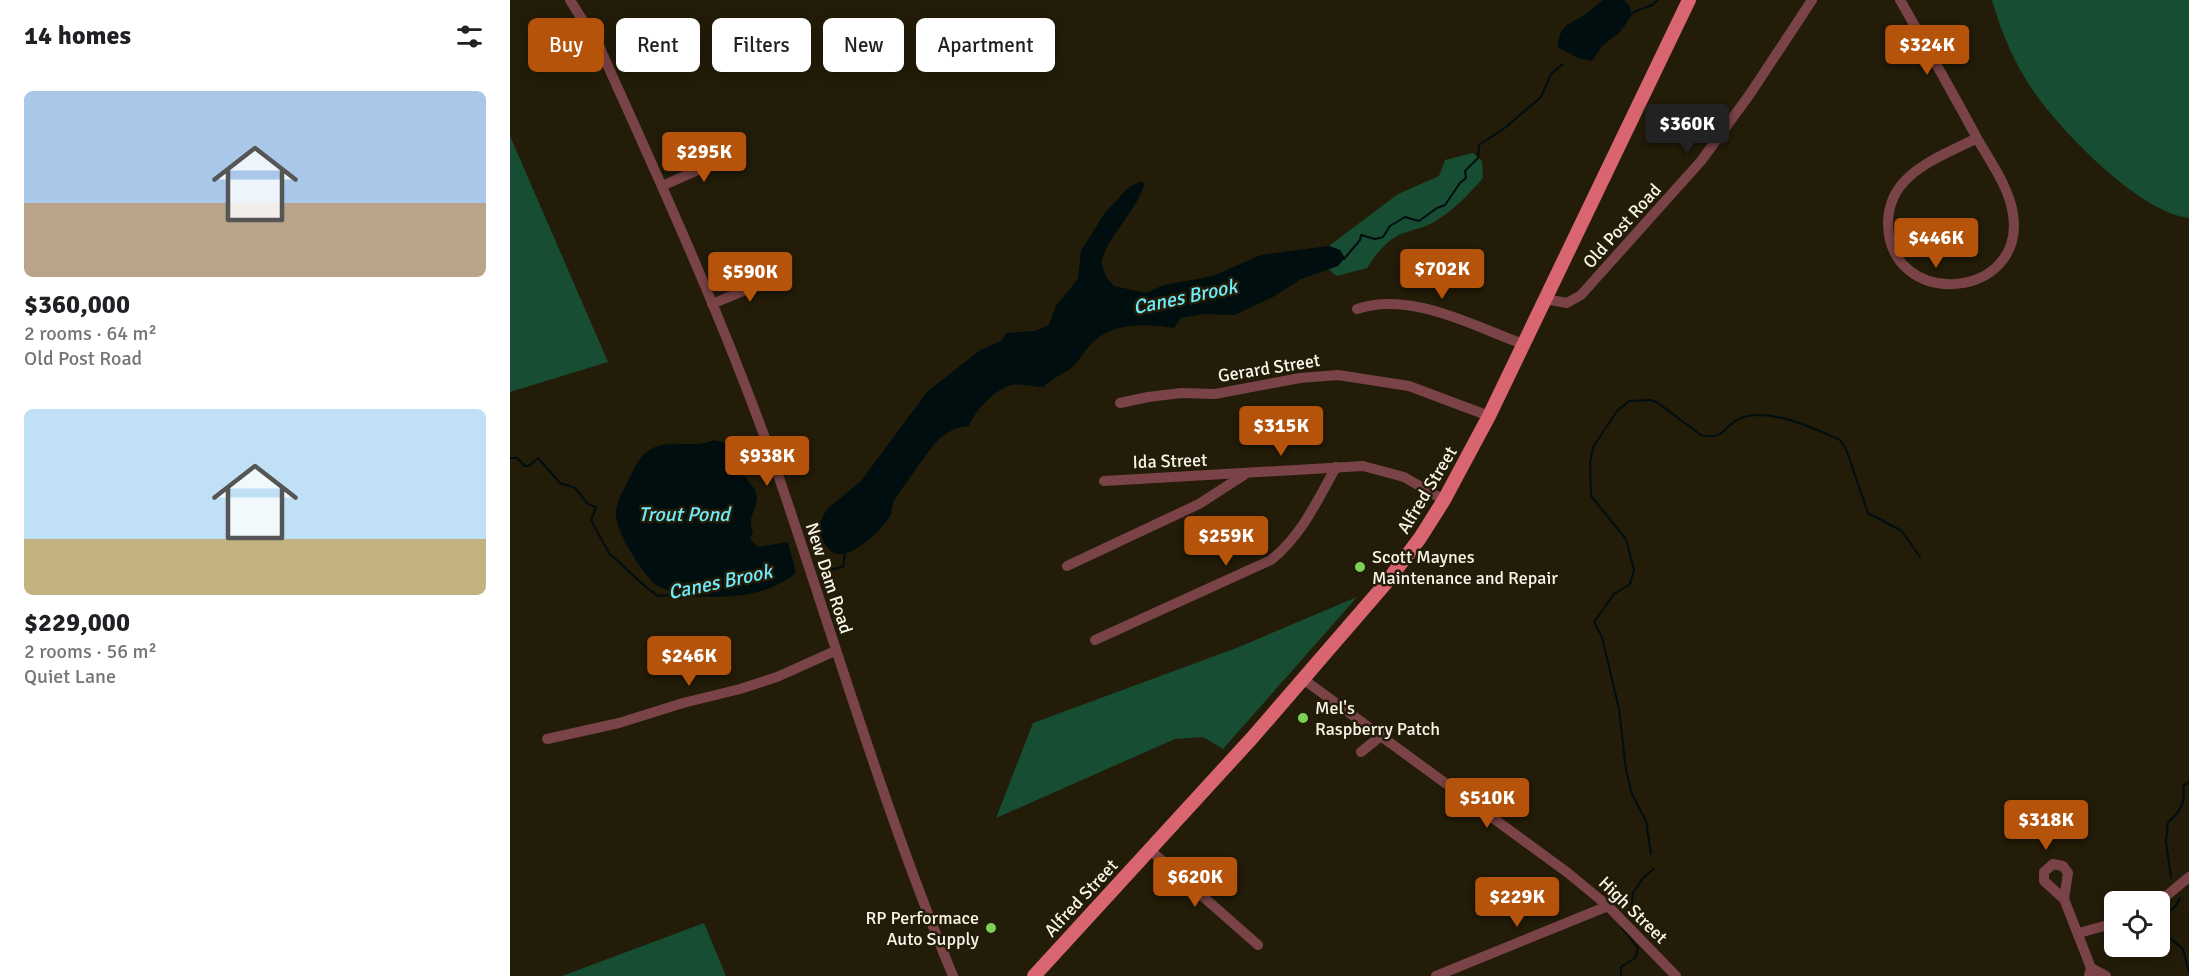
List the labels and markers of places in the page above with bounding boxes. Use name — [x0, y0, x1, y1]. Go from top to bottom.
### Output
pin: $324K — [1885, 25, 1969, 76]
pin: $360K — [1645, 104, 1729, 155]
pin: $295K — [662, 132, 746, 183]
pin: $446K — [1894, 218, 1978, 269]
pin: $702K — [1400, 249, 1484, 300]
pin: $590K — [708, 252, 792, 303]
pin: $315K — [1239, 406, 1323, 457]
pin: $938K — [725, 436, 809, 487]
pin: $259K — [1184, 516, 1268, 567]
place label: Scott Maynes Maintenance and Repair — [1372, 546, 1558, 589]
marker: Scott Maynes Maintenance and Repair — [1353, 560, 1367, 574]
pin: $246K — [647, 636, 731, 687]
place label: Mel's Raspberry Patch — [1315, 697, 1440, 740]
marker: Mel's Raspberry Patch — [1296, 711, 1310, 725]
pin: $510K — [1445, 778, 1529, 829]
pin: $318K — [2004, 800, 2088, 851]
pin: $620K — [1153, 857, 1237, 908]
pin: $229K — [1475, 877, 1559, 928]
place label: RP Performace Auto Supply — [865, 907, 980, 950]
marker: RP Performace Auto Supply — [984, 921, 998, 935]

